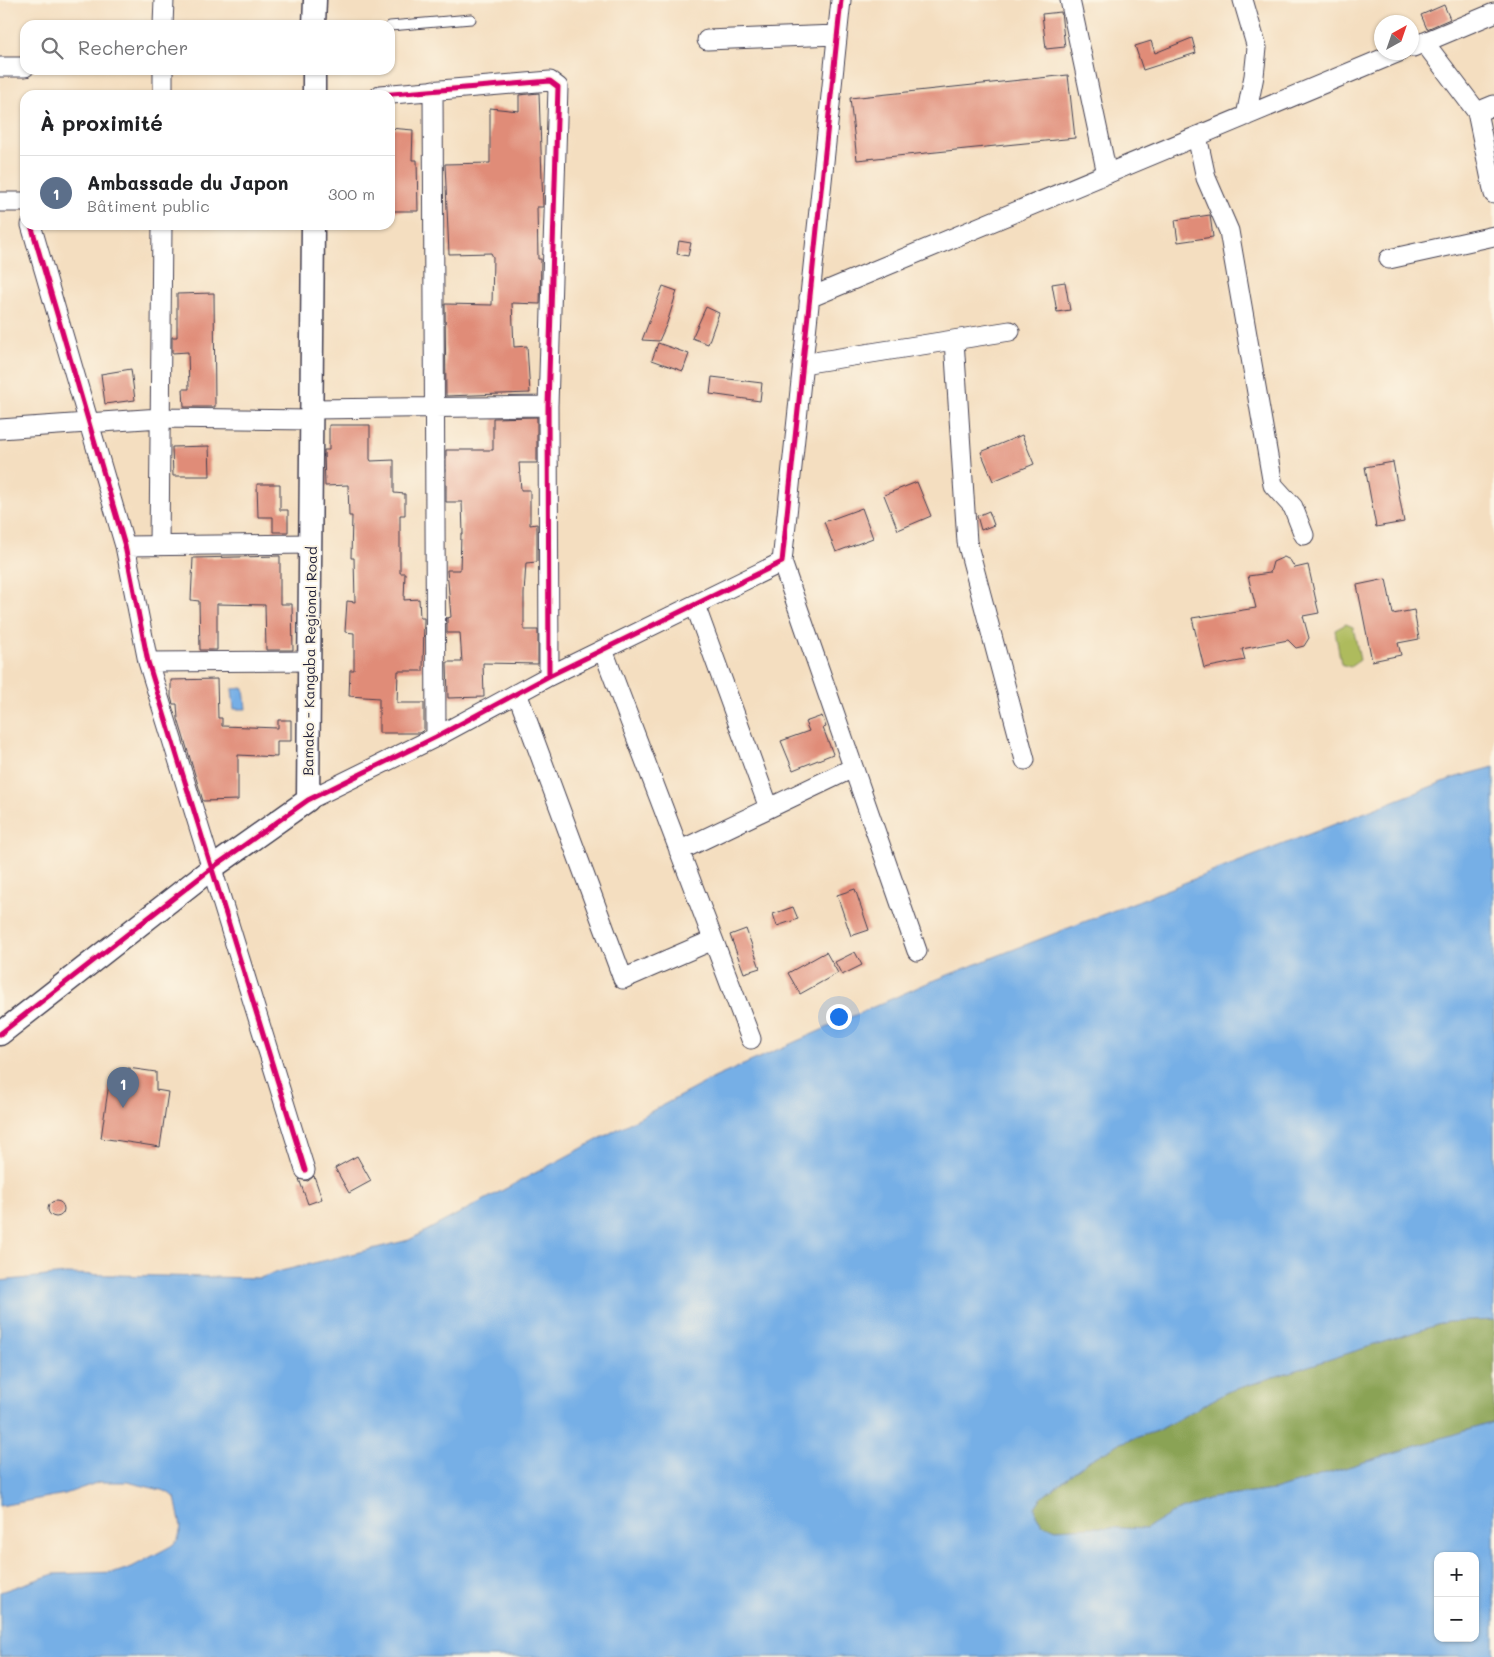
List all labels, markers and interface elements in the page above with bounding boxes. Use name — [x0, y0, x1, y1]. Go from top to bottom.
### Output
north arrow — [1374, 15, 1419, 60]
search box — [20, 20, 395, 75]
icon: search — [38, 34, 66, 62]
text: Rechercher — [78, 35, 188, 60]
text: À proximité — [40, 109, 163, 136]
text: Ambassade du Japon — [87, 170, 288, 195]
text: 1 — [52, 183, 60, 204]
text: 300 m — [328, 183, 375, 204]
text: Bâtiment public — [87, 195, 210, 216]
street label: Bamako - Kangaba Regional Road — [298, 546, 321, 776]
your location — [826, 1004, 852, 1030]
pin: 1 — [107, 1067, 139, 1108]
map controls — [1434, 1552, 1479, 1642]
button: + — [1434, 1552, 1479, 1597]
button: − — [1434, 1597, 1479, 1642]

